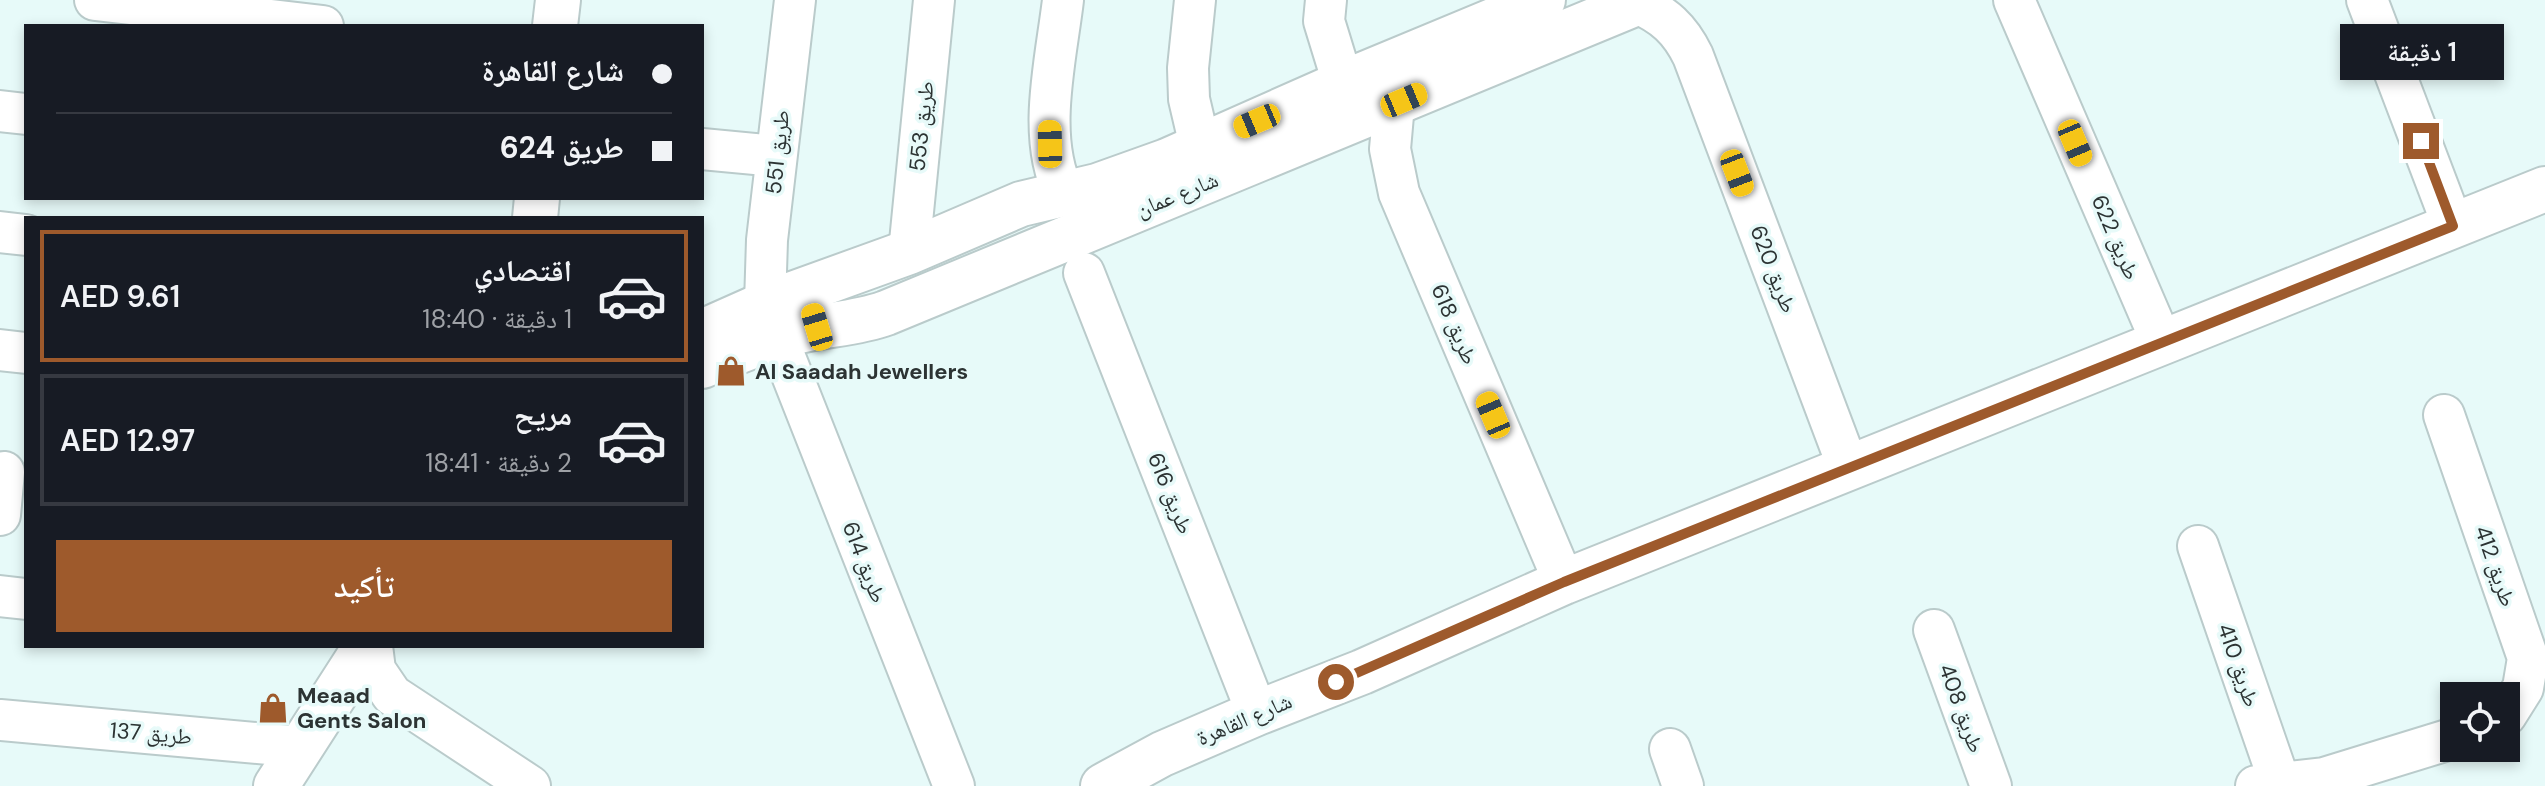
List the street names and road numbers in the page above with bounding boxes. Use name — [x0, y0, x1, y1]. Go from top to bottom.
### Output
street label: طريق 553 — [902, 79, 941, 173]
street label: طريق 551 — [759, 108, 796, 196]
street label: شارع عمان — [1132, 165, 1223, 224]
street label: طريق 622 — [2085, 190, 2146, 284]
street label: طريق 620 — [1744, 221, 1803, 317]
street label: طريق 618 — [1425, 279, 1484, 369]
street label: طريق 616 — [1141, 448, 1200, 538]
street label: طريق 614 — [836, 517, 893, 607]
street label: طريق 412 — [2468, 522, 2523, 611]
street label: طريق 410 — [2211, 620, 2266, 711]
street label: طريق 408 — [1932, 660, 1991, 757]
street label: شارع القاهرة — [1192, 686, 1296, 752]
street label: طريق 137 — [109, 715, 193, 752]

